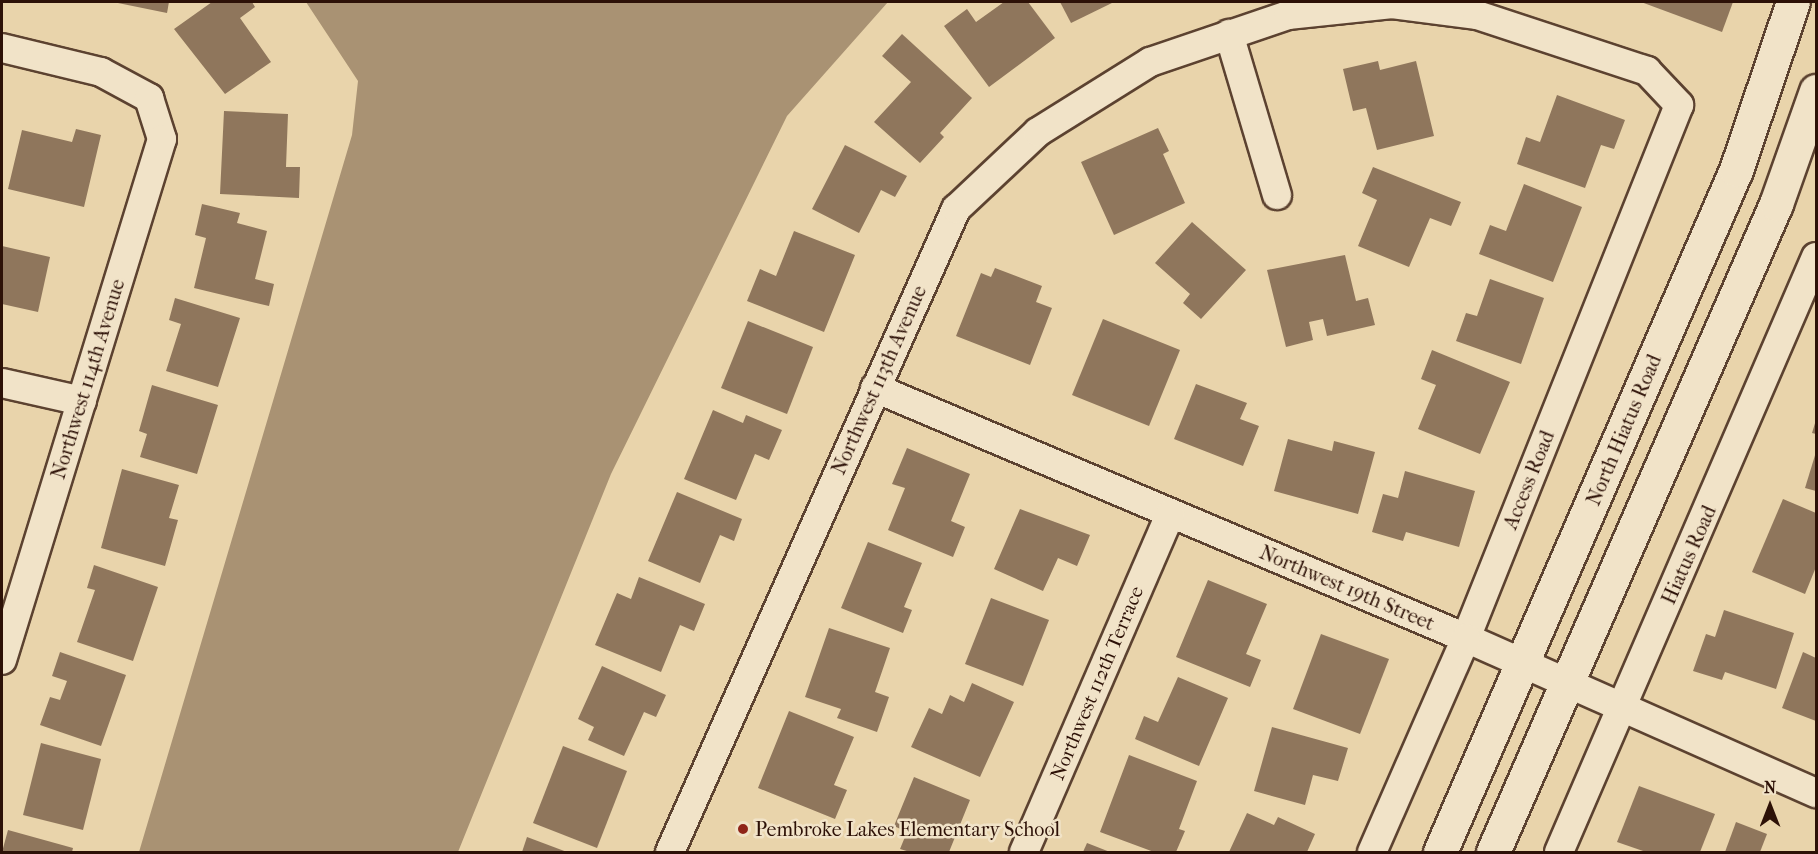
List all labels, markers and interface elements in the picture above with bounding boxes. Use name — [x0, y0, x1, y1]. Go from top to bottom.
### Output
street label: Northwest 114th Avenue — [46, 276, 130, 482]
street label: Northwest 113th Avenue — [826, 282, 932, 478]
street label: North Hiatus Road — [1581, 351, 1667, 509]
street label: Access Road — [1498, 427, 1560, 533]
street label: Hiatus Road — [1657, 502, 1721, 608]
street label: Northwest 19th Street — [1256, 540, 1438, 636]
street label: Northwest 112th Terrace — [1045, 582, 1149, 784]
north arrow — [1740, 776, 1800, 836]
text: N — [1764, 778, 1776, 797]
place label: Pembroke Lakes Elementary School — [755, 817, 1060, 841]
marker: Pembroke Lakes Elementary School — [736, 822, 750, 836]

